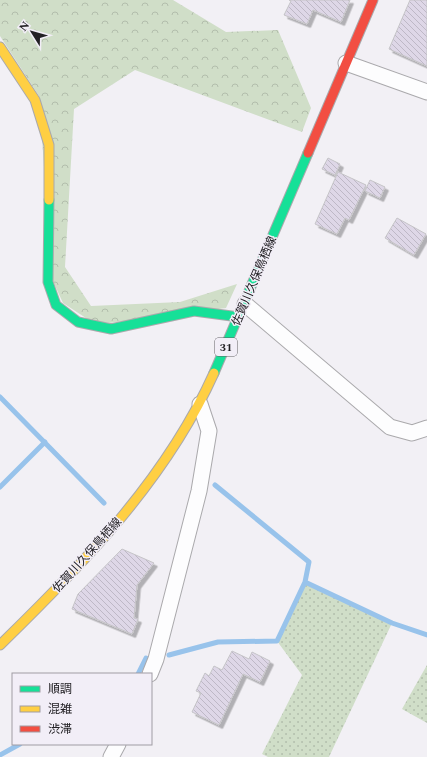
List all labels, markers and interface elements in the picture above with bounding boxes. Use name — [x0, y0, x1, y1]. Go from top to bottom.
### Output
north arrow — [12, 12, 52, 52]
text: N — [15, 18, 34, 35]
street label: 佐賀川久保鳥栖線 — [227, 233, 282, 329]
road number: 31 — [215, 338, 237, 356]
street label: 佐賀川久保鳥栖線 — [48, 513, 127, 597]
legend — [12, 673, 152, 745]
text: 順調 — [48, 680, 72, 699]
text: 混雑 — [48, 700, 72, 719]
text: 渋滞 — [48, 720, 72, 739]

